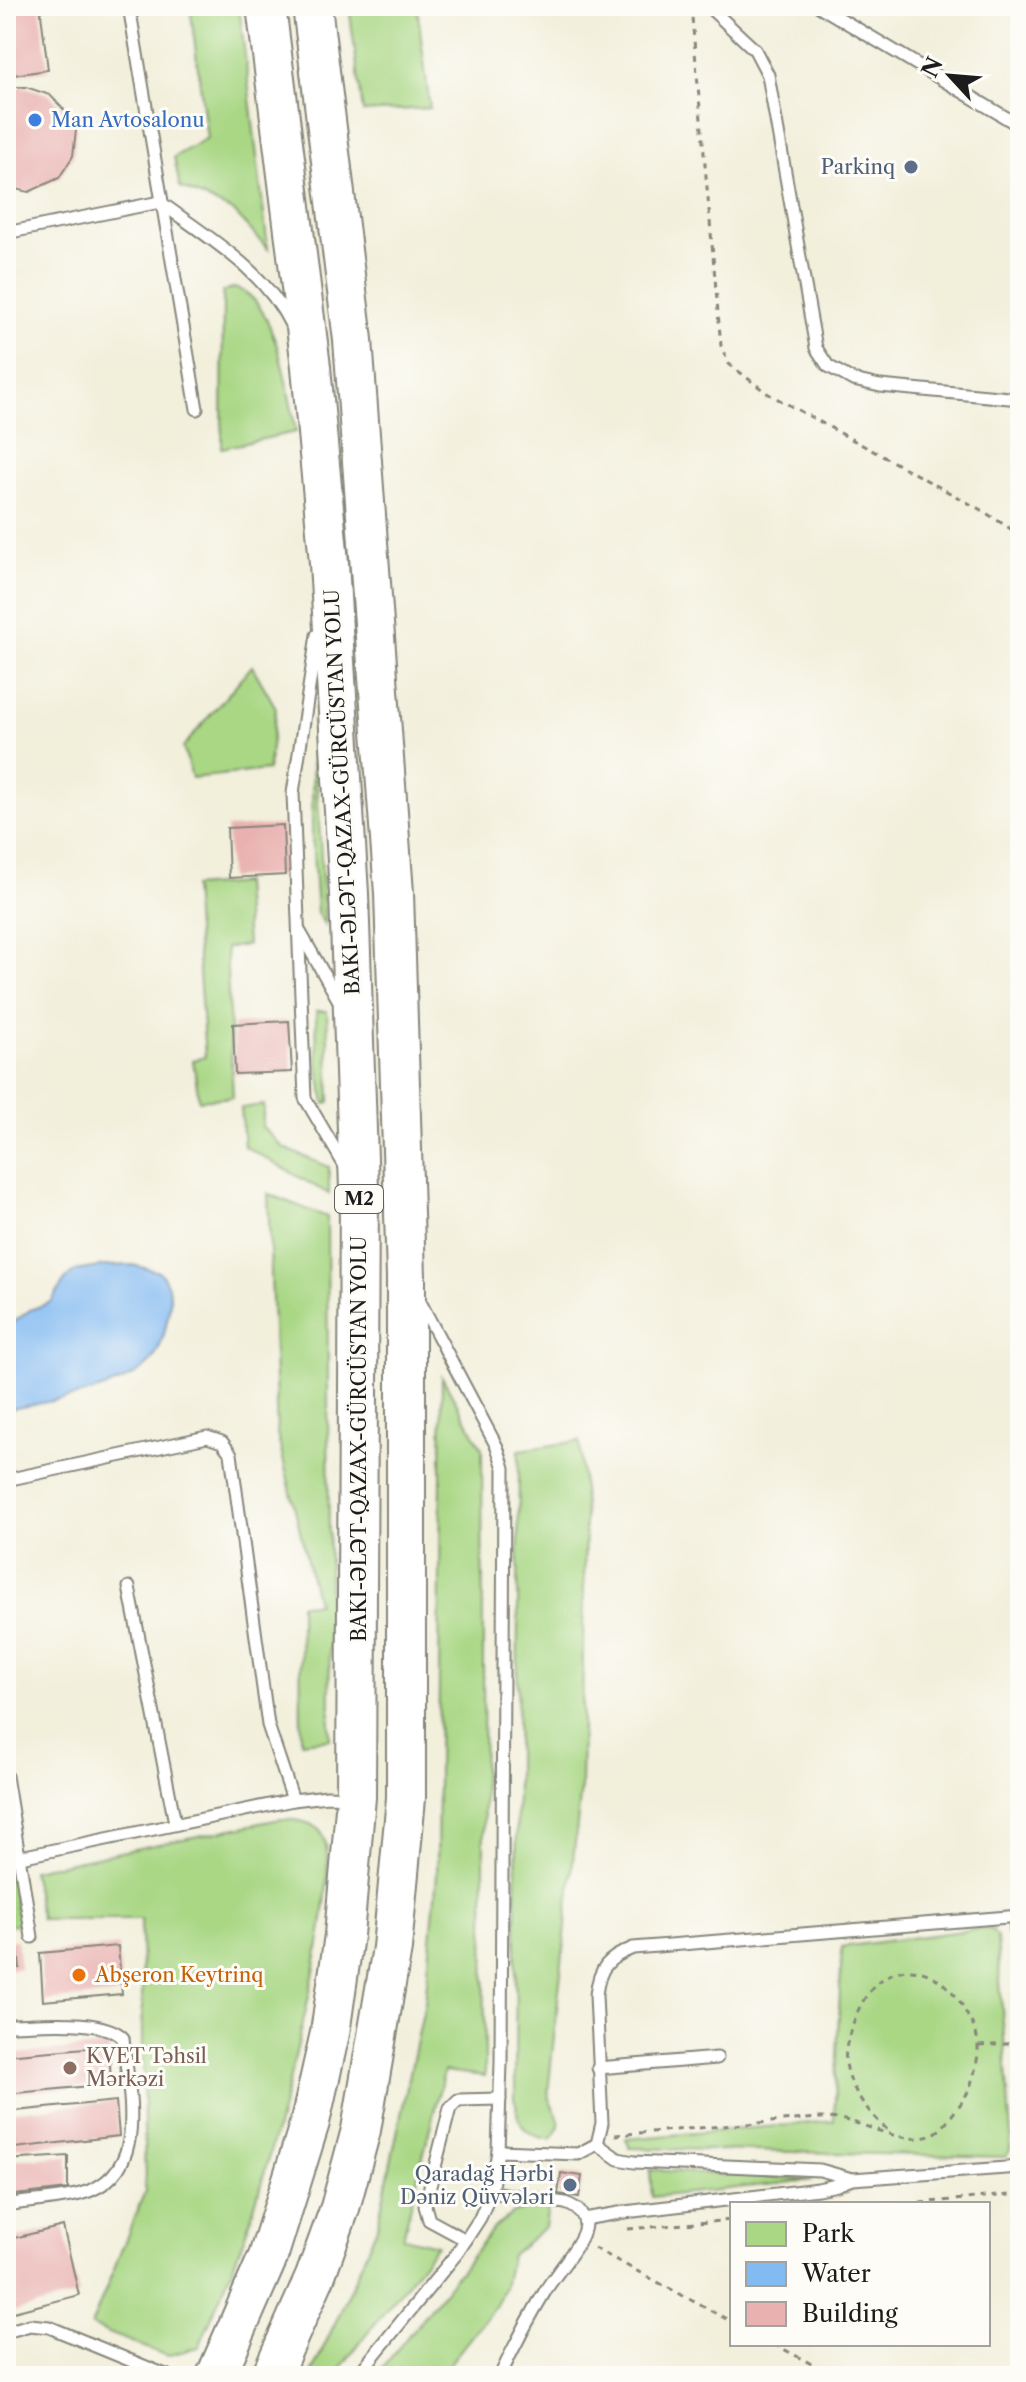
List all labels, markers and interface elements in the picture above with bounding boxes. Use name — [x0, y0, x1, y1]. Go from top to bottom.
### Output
north arrow — [910, 36, 990, 116]
text: N — [916, 53, 949, 82]
place label: Man Avtosalonu — [51, 108, 205, 132]
marker: Man Avtosalonu — [26, 111, 44, 129]
place label: Parkinq — [821, 155, 895, 179]
marker: Parkinq — [902, 158, 920, 176]
street label: BAKI-ƏLƏT-QAZAX-GÜRCÜSTAN YOLU — [318, 589, 365, 995]
road number: M2 — [335, 1185, 383, 1213]
street label: BAKI-ƏLƏT-QAZAX-GÜRCÜSTAN YOLU — [346, 1236, 371, 1642]
place label: Abşeron Keytrinq — [94, 1963, 263, 1987]
marker: Abşeron Keytrinq — [70, 1966, 88, 1984]
place label: KVET Təhsil Mərkəzi — [86, 2044, 207, 2091]
marker: KVET Təhsil Mərkəzi — [61, 2059, 79, 2077]
place label: Qaradağ Hərbi Dəniz Qüvvələri — [400, 2162, 554, 2209]
marker: Qaradağ Hərbi Dəniz Qüvvələri — [561, 2176, 579, 2194]
legend — [730, 2202, 990, 2346]
text: Park — [802, 2219, 855, 2248]
text: Water — [801, 2259, 871, 2288]
text: Building — [802, 2299, 898, 2328]

